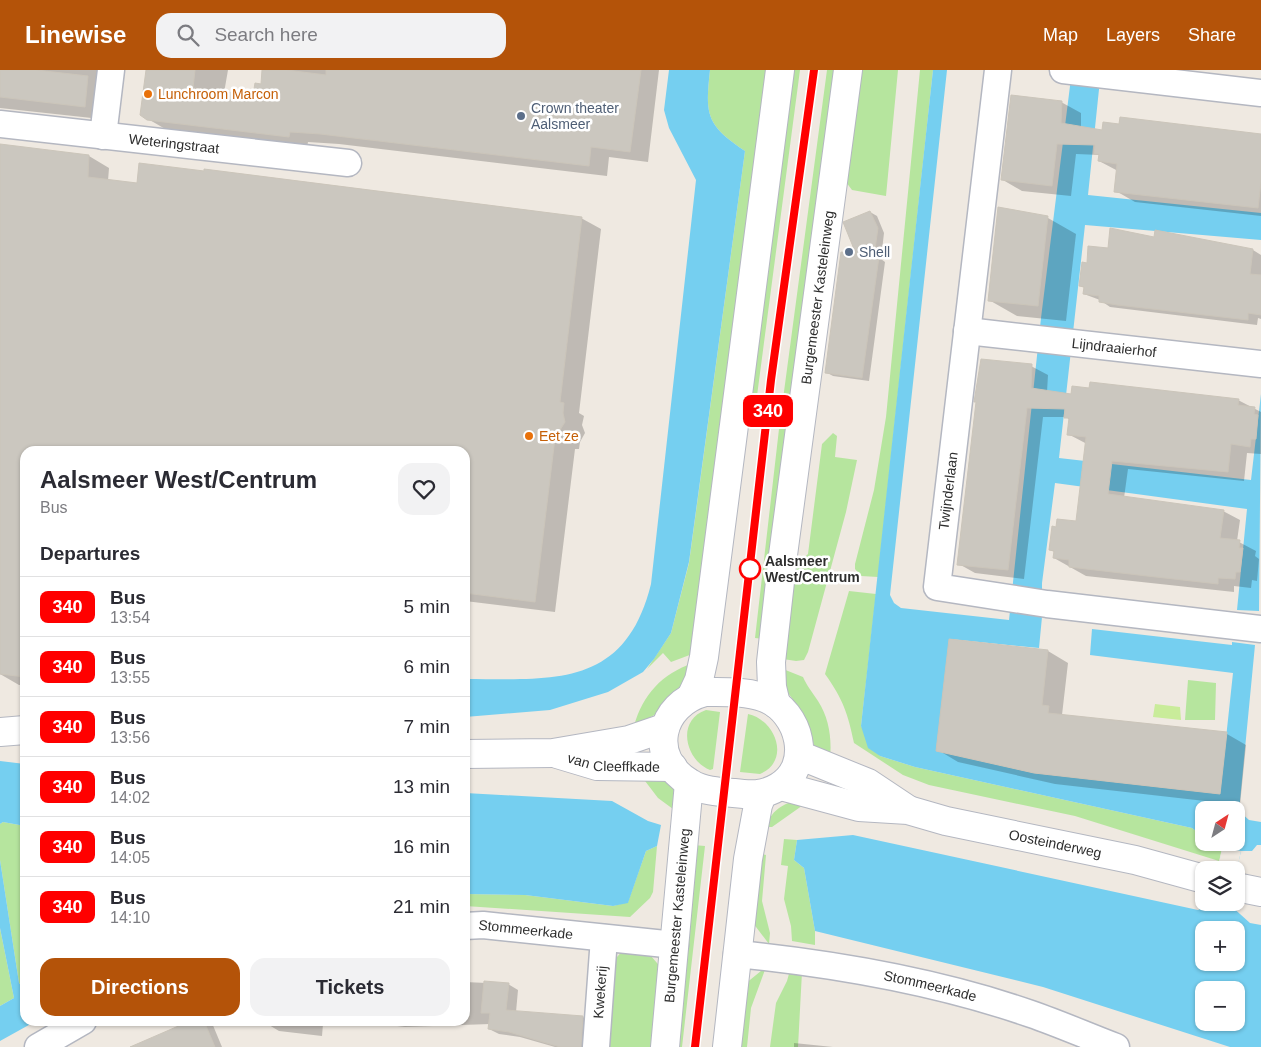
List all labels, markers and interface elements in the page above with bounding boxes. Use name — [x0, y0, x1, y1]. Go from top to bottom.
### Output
search box — [156, 13, 506, 58]
text: Linewise — [25, 21, 126, 48]
icon: search — [174, 21, 202, 49]
text: Search here — [214, 24, 318, 45]
text: Map — [1043, 25, 1078, 45]
text: Layers — [1106, 25, 1160, 45]
text: Share — [1188, 25, 1236, 45]
place label: Lunchroom Marcon — [158, 86, 279, 102]
marker: Lunchroom Marcon — [142, 88, 154, 100]
place label: Crown theater Aalsmeer — [531, 100, 619, 132]
marker: Crown theater Aalsmeer — [515, 110, 527, 122]
street label: Weteringstraat — [128, 130, 220, 157]
street label: Burgemeester Kasteleinweg — [798, 210, 837, 385]
place label: Shell — [859, 244, 890, 260]
marker: Shell — [843, 246, 855, 258]
street label: Lijndraaierhof — [1071, 335, 1157, 360]
line badge: 340 — [739, 395, 797, 427]
text: 340 — [753, 401, 783, 421]
place label: Eet ze — [539, 428, 579, 444]
marker: Eet ze — [523, 430, 535, 442]
street label: Twijnderlaan — [935, 451, 961, 531]
button: heart — [398, 463, 450, 515]
text: Aalsmeer West/Centrum — [40, 466, 317, 493]
text: Bus — [40, 499, 68, 516]
text: Departures — [40, 543, 140, 564]
place label: Aalsmeer West/Centrum — [765, 553, 860, 585]
marker: Aalsmeer West/Centrum — [739, 558, 761, 580]
text: Bus — [110, 587, 146, 608]
text: 5 min — [404, 596, 450, 617]
text: 340 — [52, 597, 83, 617]
text: 13:54 — [110, 609, 150, 626]
text: Bus — [110, 647, 146, 668]
text: 6 min — [404, 656, 450, 677]
text: 340 — [52, 657, 83, 677]
text: 13:55 — [110, 669, 150, 686]
text: Bus — [110, 707, 146, 728]
text: 7 min — [404, 716, 450, 737]
text: 340 — [52, 717, 83, 737]
text: 13:56 — [110, 729, 150, 746]
street label: van Cleeffkade — [566, 750, 660, 775]
text: Bus — [110, 767, 146, 788]
text: 13 min — [393, 776, 450, 797]
text: 340 — [52, 777, 83, 797]
text: 14:02 — [110, 789, 150, 806]
north arrow — [1195, 801, 1245, 851]
map controls — [1195, 801, 1245, 1031]
street label: Oosteinderweg — [1007, 826, 1103, 861]
text: Bus — [110, 827, 146, 848]
street label: Burgemeester Kasteleinweg — [661, 828, 693, 1004]
text: 16 min — [393, 836, 450, 857]
text: 340 — [52, 837, 83, 857]
text: 14:05 — [110, 849, 150, 866]
button: layers — [1195, 861, 1245, 911]
text: Bus — [110, 887, 146, 908]
text: 21 min — [393, 896, 450, 917]
text: 340 — [52, 897, 83, 917]
text: 14:10 — [110, 909, 150, 926]
street label: Stommeerkade — [478, 917, 574, 942]
button: + — [1195, 921, 1245, 971]
button: Directions — [40, 958, 240, 1016]
button: Tickets — [250, 958, 450, 1016]
street label: Kwekerij — [590, 965, 610, 1019]
street label: Stommeerkade — [882, 967, 979, 1005]
button: − — [1195, 981, 1245, 1031]

